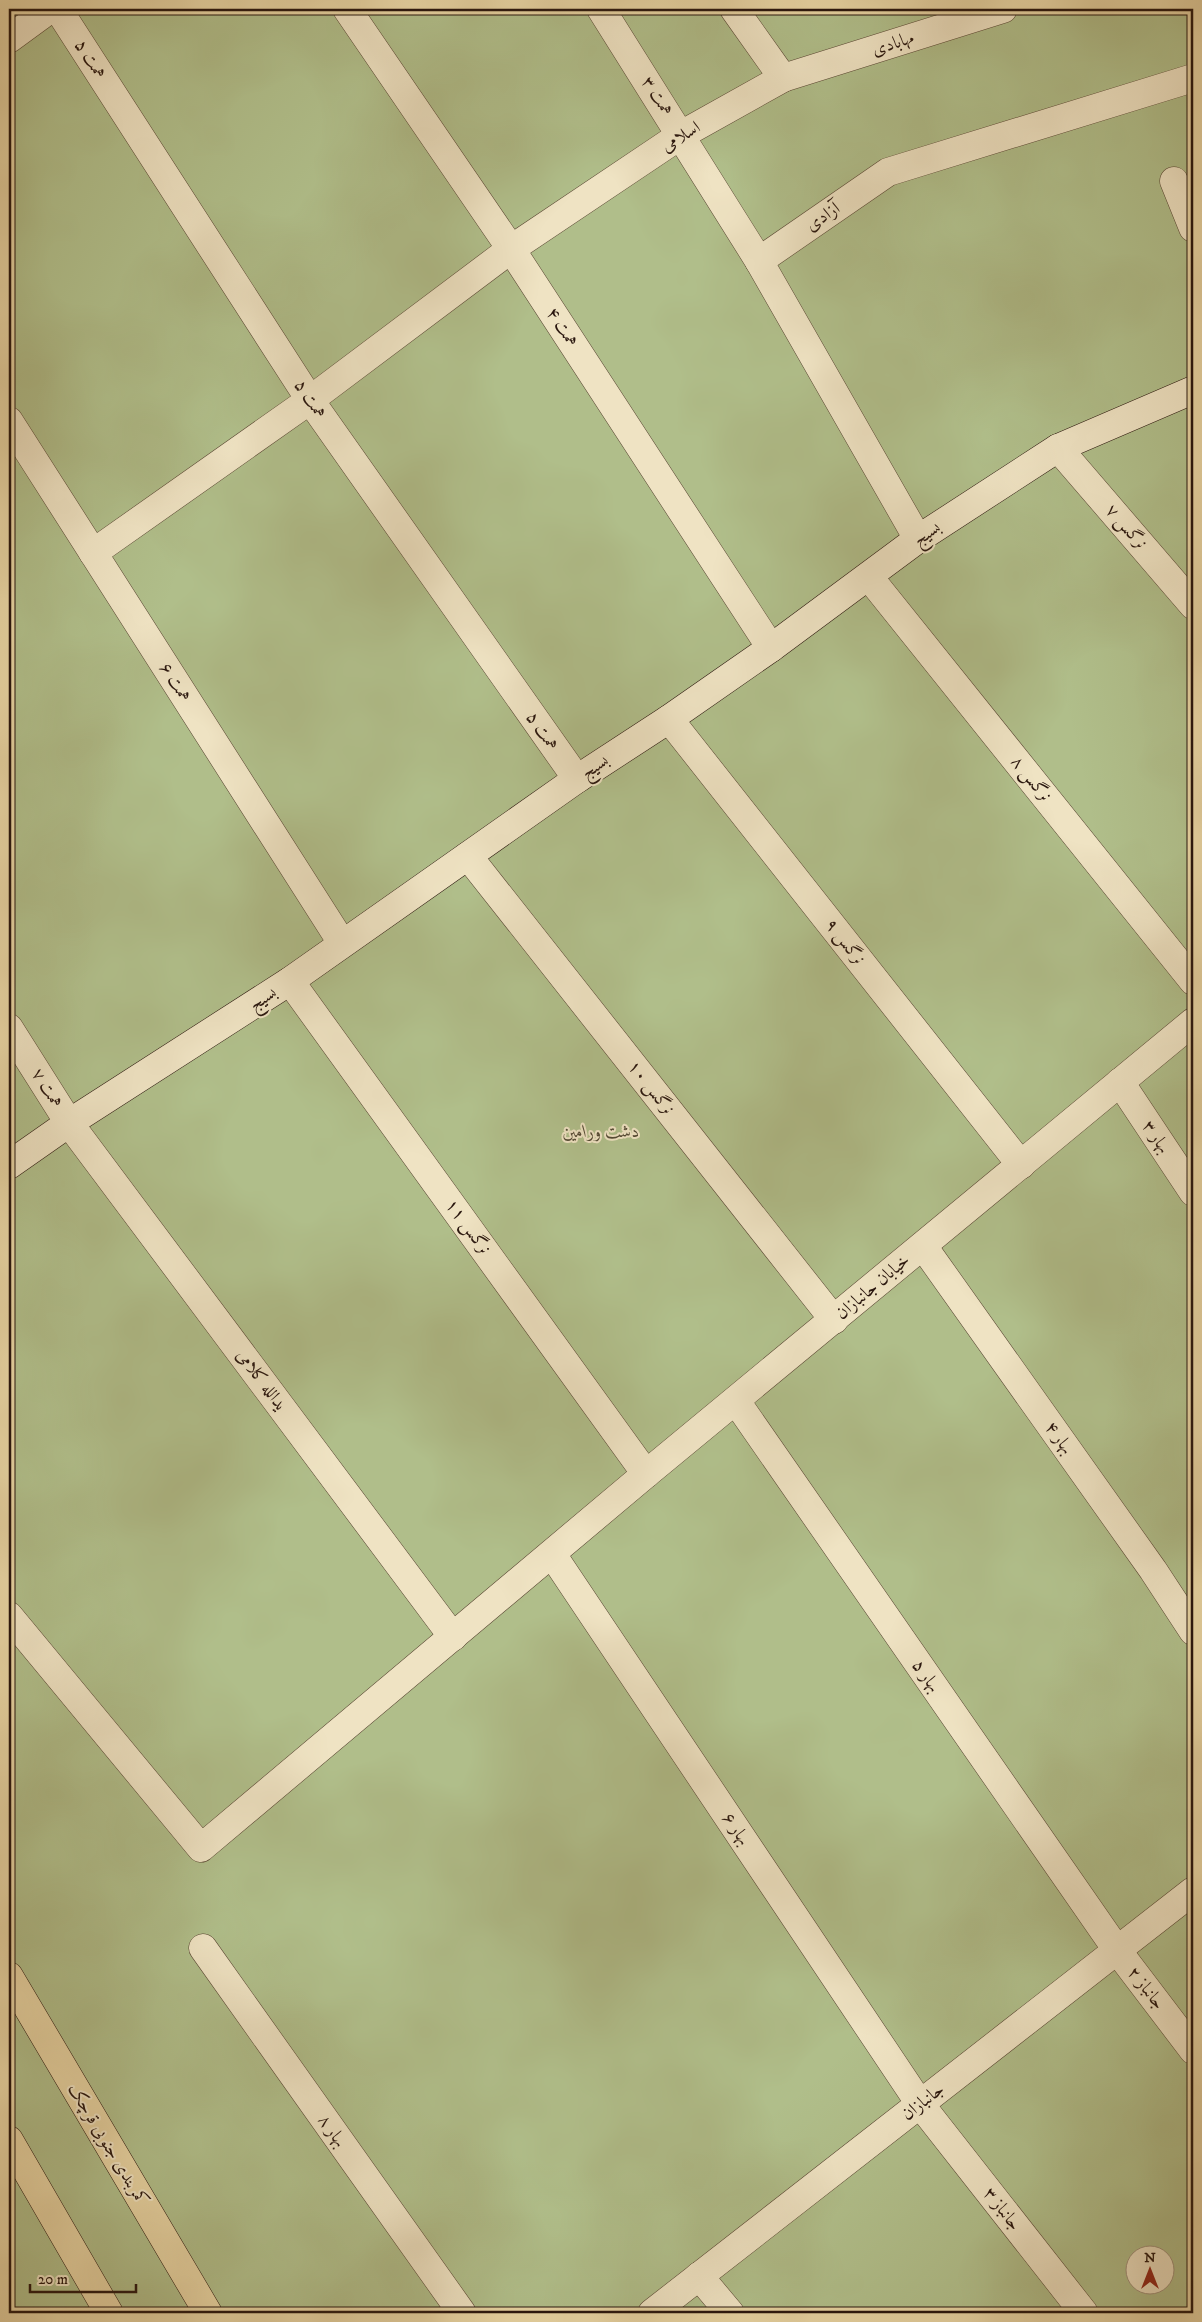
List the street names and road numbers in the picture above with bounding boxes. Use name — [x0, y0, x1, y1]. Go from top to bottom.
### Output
street label: مهابادی — [869, 27, 917, 61]
street label: همت ۵ — [69, 35, 111, 83]
street label: همت ۳ — [636, 72, 678, 120]
street label: اسلامی — [657, 116, 705, 157]
street label: آزادی — [802, 196, 846, 236]
street label: همت ۴ — [541, 303, 583, 351]
street label: همت ۵ — [289, 375, 331, 423]
street label: نرگس ۷ — [1100, 500, 1152, 554]
street label: بسیج — [909, 517, 947, 554]
street label: همت ۶ — [154, 658, 196, 706]
street label: همت ۵ — [521, 707, 563, 755]
street label: بسیج — [577, 750, 615, 787]
street label: نرگس ۸ — [1006, 752, 1056, 806]
street label: نرگس ۹ — [820, 914, 870, 970]
street label: بسیج — [245, 982, 283, 1019]
street label: نرگس ۱۰ — [623, 1056, 679, 1120]
street label: همت ۷ — [26, 1064, 68, 1112]
street label: بهار ۳ — [1137, 1116, 1175, 1158]
street label: نرگس ۱۱ — [440, 1195, 496, 1259]
street label: خیابان جانبازان — [831, 1249, 915, 1325]
street label: یدالله کلامی — [231, 1345, 291, 1415]
street label: بهار ۴ — [1040, 1417, 1078, 1459]
street label: بهار ۵ — [907, 1655, 945, 1697]
street label: بهار ۶ — [717, 1808, 755, 1850]
street label: جانباز ۲ — [1122, 1962, 1170, 2014]
street label: جانبازان — [897, 2078, 949, 2126]
street label: کمربندی جنوبی قرچک — [62, 2080, 153, 2211]
street label: بهار ۸ — [313, 2110, 351, 2152]
street label: جانباز ۳ — [978, 2183, 1026, 2235]

